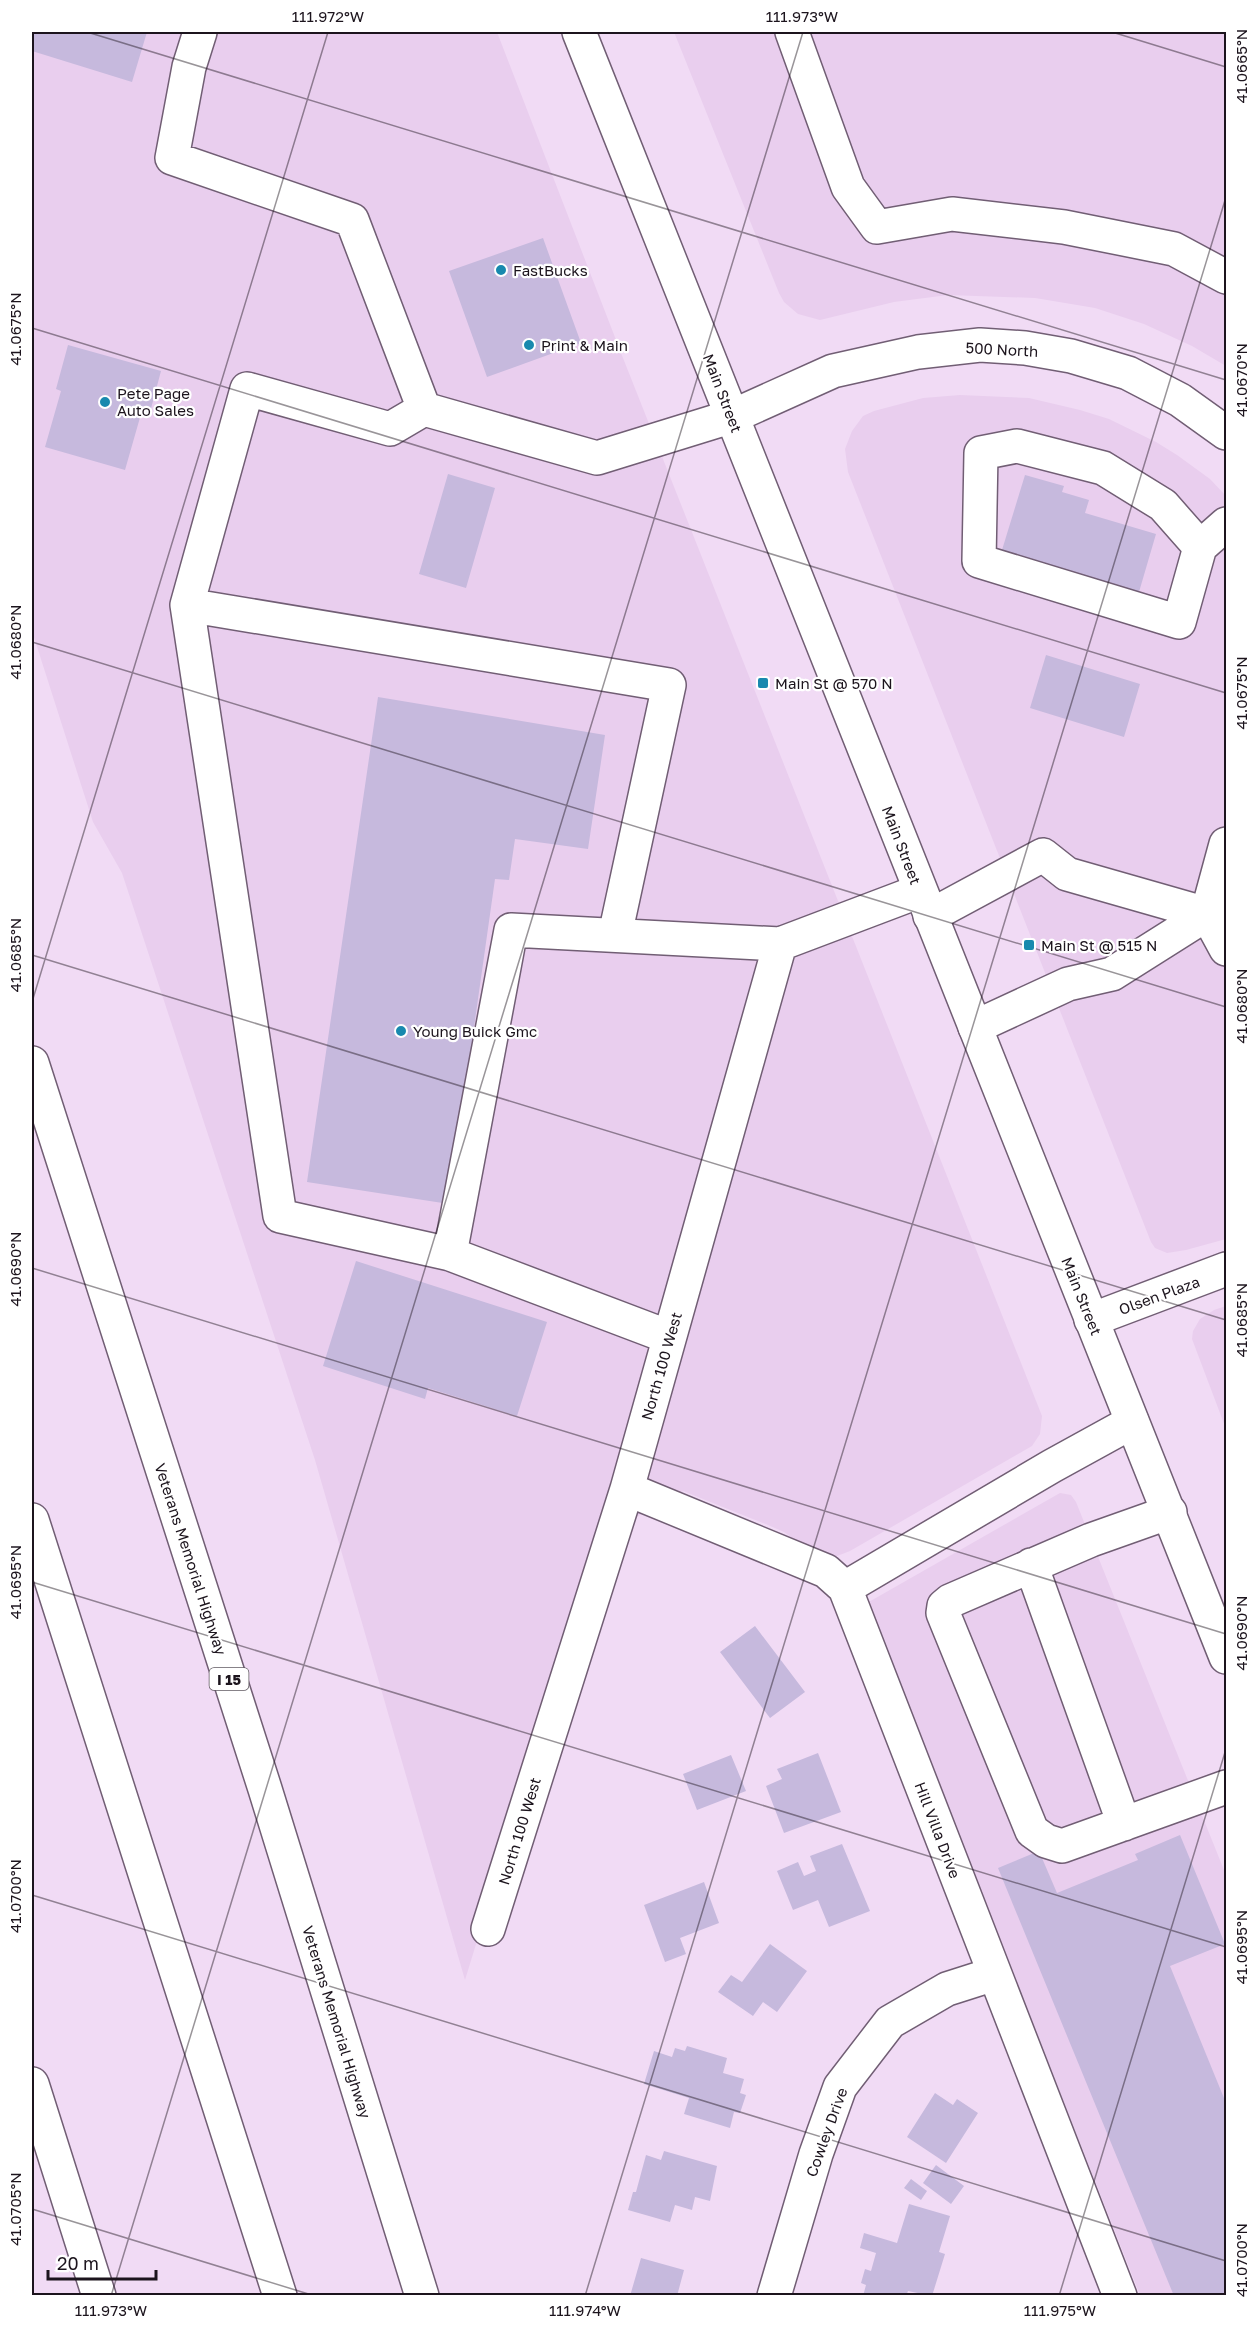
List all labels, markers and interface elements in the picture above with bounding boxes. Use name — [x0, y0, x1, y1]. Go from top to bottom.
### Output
text: 111.972°W — [292, 7, 364, 25]
text: 111.973°W — [766, 7, 838, 25]
text: 41.0665°N — [1232, 29, 1250, 103]
place label: FastBucks — [513, 261, 588, 279]
marker: FastBucks — [494, 263, 508, 277]
text: 41.0675°N — [6, 292, 24, 366]
place label: Print & Main — [541, 336, 628, 354]
marker: Print & Main — [522, 338, 536, 352]
street label: 500 North — [965, 338, 1039, 360]
text: 41.0670°N — [1232, 343, 1250, 417]
street label: Main Street — [700, 351, 746, 435]
place label: Pete Page Auto Sales — [117, 384, 194, 419]
marker: Pete Page Auto Sales — [98, 395, 112, 409]
text: 41.0680°N — [6, 604, 24, 680]
text: 41.0675°N — [1232, 656, 1250, 730]
place label: Main St @ 570 N — [775, 674, 893, 692]
marker: Main St @ 570 N — [756, 676, 770, 690]
street label: Main Street — [879, 803, 925, 887]
text: 41.0685°N — [6, 918, 24, 992]
place label: Main St @ 515 N — [1041, 936, 1157, 954]
marker: Main St @ 515 N — [1022, 938, 1036, 952]
text: 41.0680°N — [1232, 968, 1250, 1044]
place label: Young Buick Gmc — [413, 1022, 537, 1040]
marker: Young Buick Gmc — [394, 1024, 408, 1038]
text: 41.0690°N — [6, 1232, 24, 1306]
street label: Main Street — [1058, 1254, 1106, 1338]
street label: Olsen Plaza — [1116, 1272, 1202, 1318]
text: 41.0685°N — [1232, 1283, 1250, 1357]
street label: North 100 West — [637, 1310, 685, 1422]
street label: Veterans Memorial Highway — [151, 1461, 231, 1658]
text: 41.0695°N — [6, 1545, 24, 1619]
text: 41.0690°N — [1232, 1596, 1250, 1670]
road number: I 15 — [210, 1668, 248, 1690]
street label: North 100 West — [494, 1775, 544, 1887]
street label: Hill Villa Drive — [911, 1779, 965, 1881]
text: 41.0700°N — [6, 1859, 24, 1933]
text: 41.0695°N — [1232, 1910, 1250, 1984]
street label: Veterans Memorial Highway — [299, 1923, 375, 2121]
street label: Cowley Drive — [802, 2085, 851, 2179]
text: 41.0705°N — [6, 2172, 24, 2246]
text: 41.0700°N — [1232, 2223, 1250, 2297]
scale bar — [48, 2243, 156, 2281]
text: 20 m — [57, 2252, 99, 2274]
text: 111.973°W — [75, 2301, 147, 2319]
text: 111.974°W — [549, 2301, 621, 2319]
text: 111.975°W — [1024, 2301, 1096, 2319]

